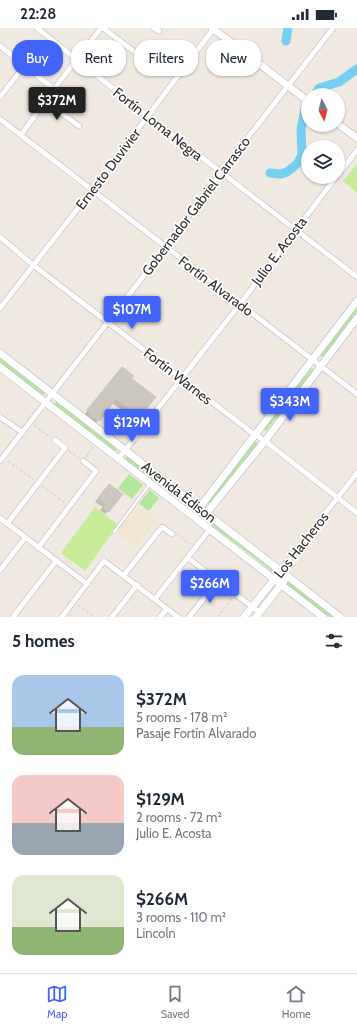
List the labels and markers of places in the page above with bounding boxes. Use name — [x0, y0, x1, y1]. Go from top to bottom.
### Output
pin: $372M — [29, 87, 85, 121]
pin: $107M — [104, 296, 160, 330]
pin: $343M — [262, 388, 318, 422]
pin: $129M — [104, 409, 160, 443]
pin: $266M — [182, 570, 238, 604]

